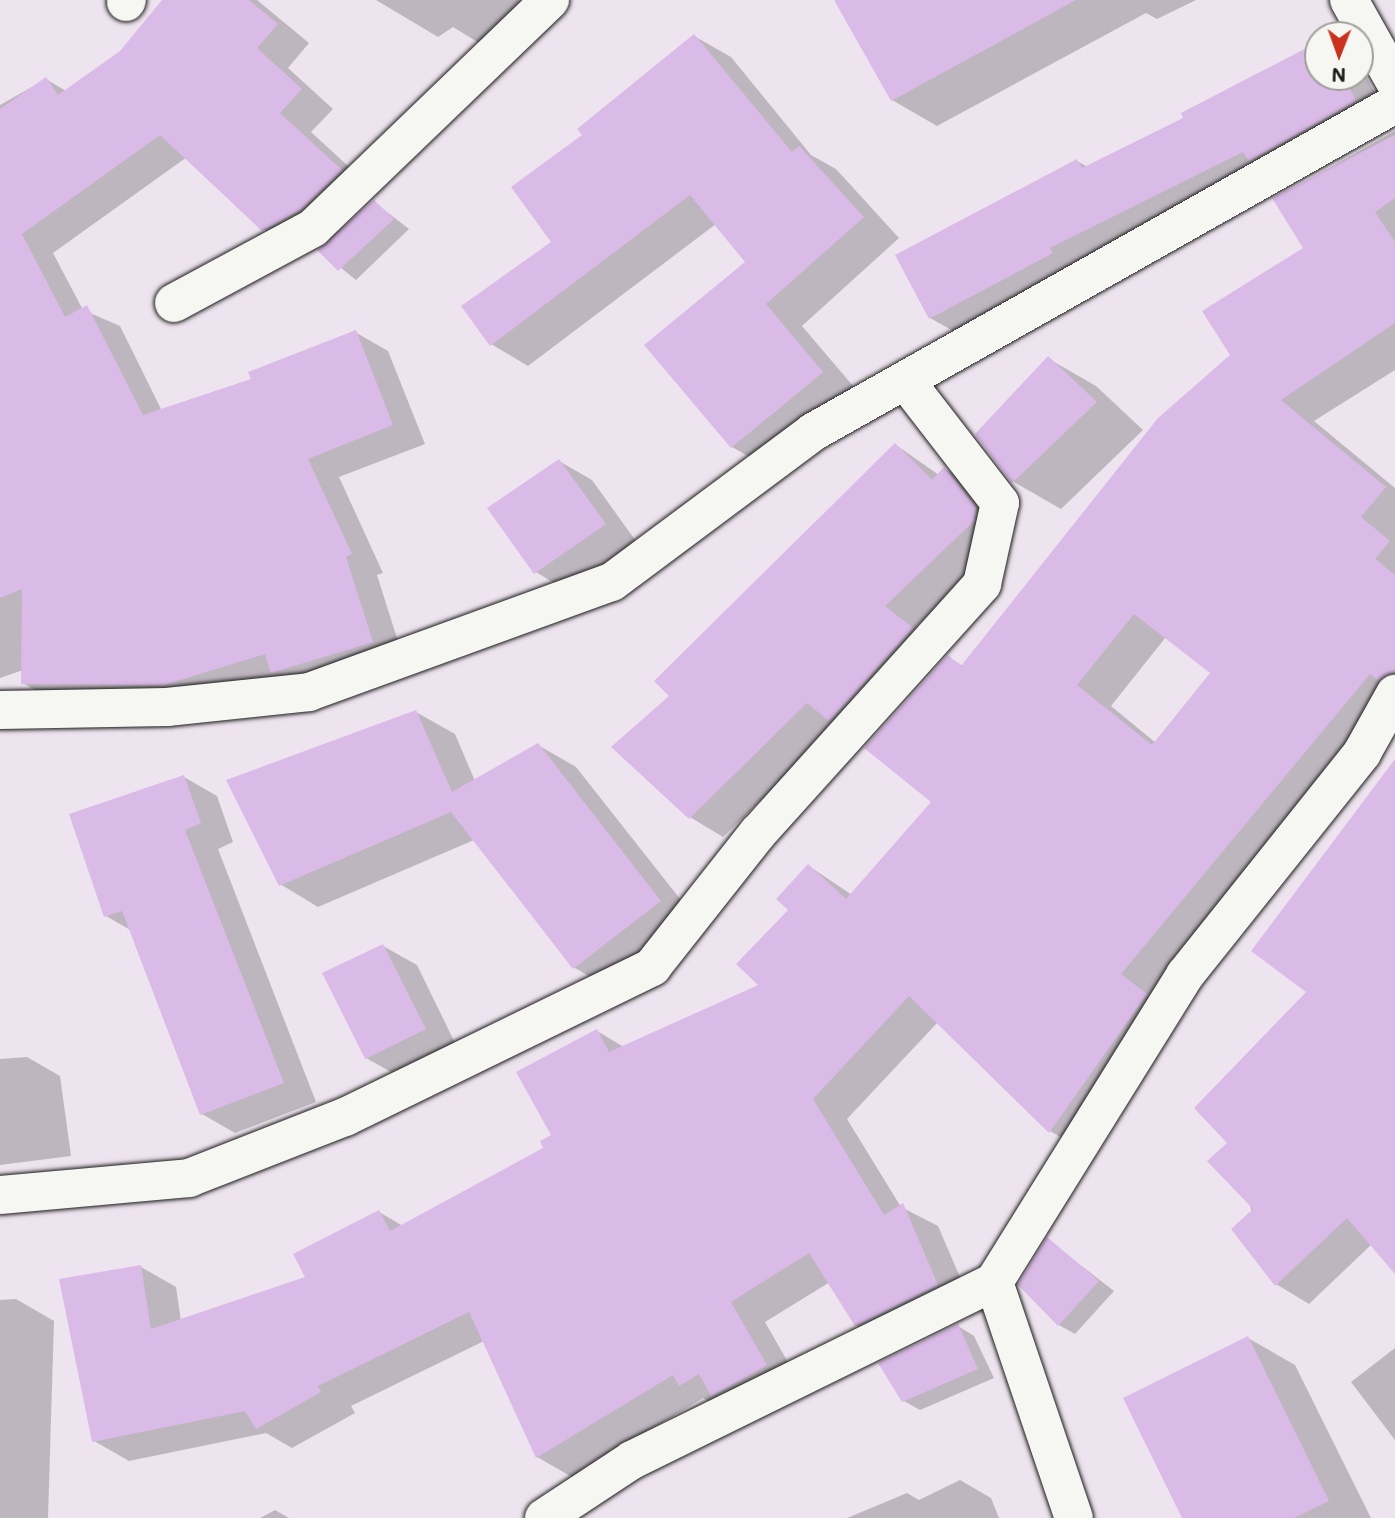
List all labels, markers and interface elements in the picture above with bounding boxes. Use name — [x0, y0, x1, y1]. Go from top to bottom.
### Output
north arrow — [1304, 21, 1374, 91]
text: N — [1331, 63, 1346, 88]

